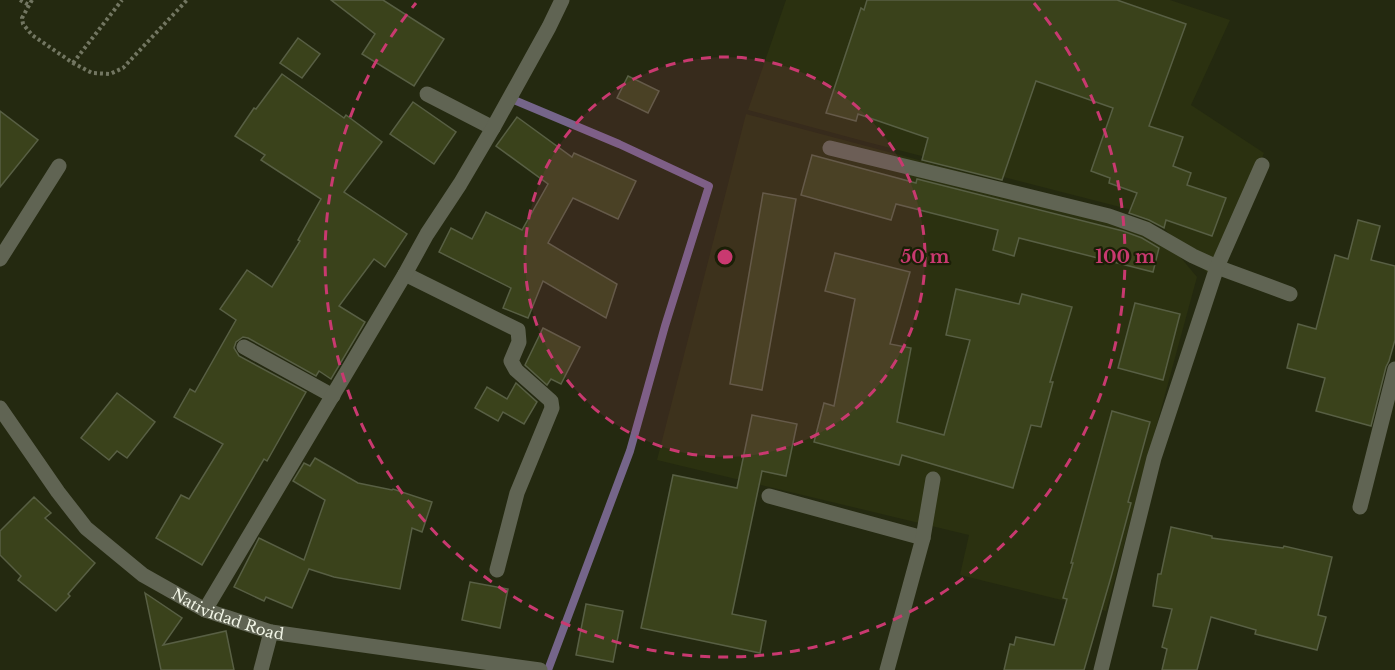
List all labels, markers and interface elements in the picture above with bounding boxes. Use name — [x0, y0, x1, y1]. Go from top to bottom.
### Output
text: 50 m — [901, 246, 950, 268]
text: 100 m — [1095, 246, 1155, 268]
centre of rings — [715, 247, 735, 267]
street label: Natividad Road — [169, 584, 285, 643]

